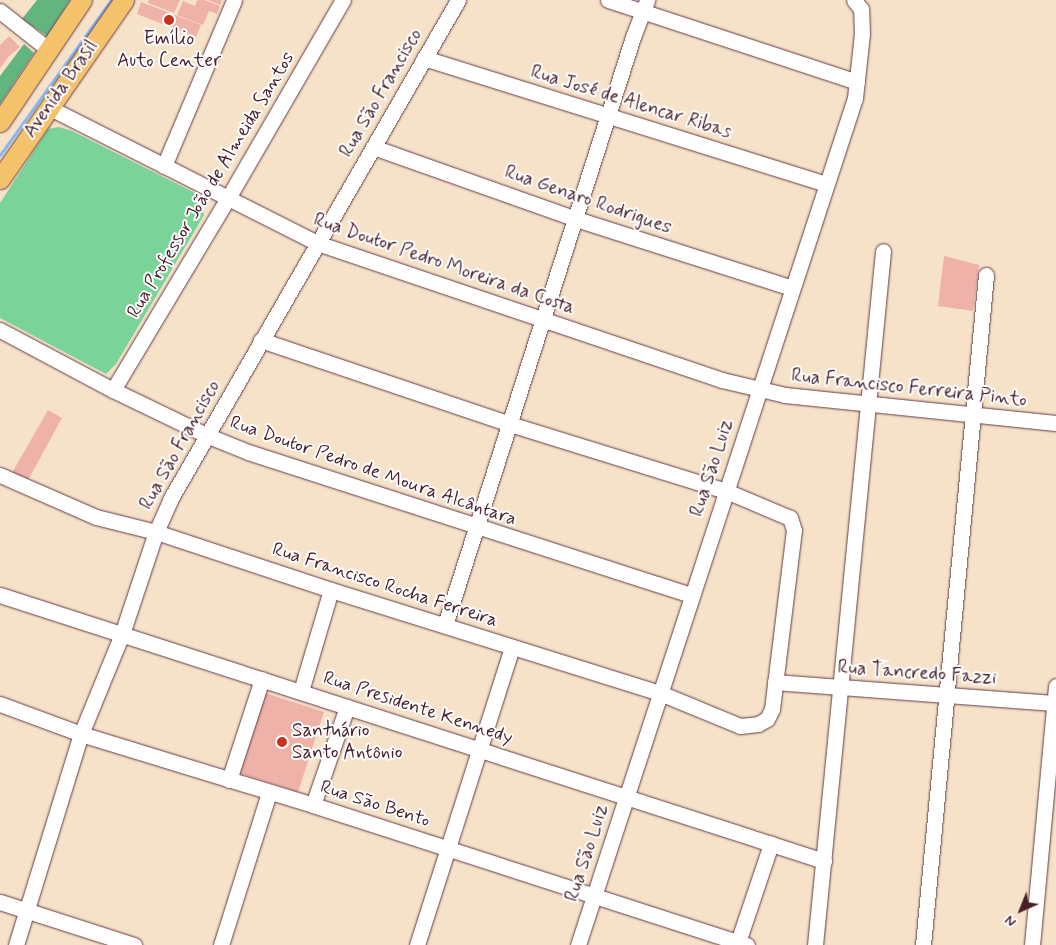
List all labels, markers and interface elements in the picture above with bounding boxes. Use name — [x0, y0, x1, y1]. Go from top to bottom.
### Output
marker: Emílio Auto Center — [163, 14, 175, 26]
street label: Rua São Francisco — [335, 24, 427, 162]
place label: Emílio Auto Center — [119, 28, 219, 72]
street label: Avenida Brasil — [19, 35, 103, 143]
street label: Rua Professor João de Almeida Santos — [123, 48, 299, 322]
street label: Rua José de Alencar Ribas — [527, 60, 735, 144]
street label: Rua Genaro Rodrigues — [502, 161, 674, 239]
street label: Rua Doutor Pedro Moreira da Costa — [311, 209, 577, 319]
street label: Rua Francisco Ferreira Pinto — [794, 365, 1024, 411]
street label: Rua São Francisco — [135, 376, 225, 514]
street label: Rua Doutor Pedro de Moura Alcântara — [230, 412, 516, 530]
street label: Rua São Luiz — [685, 416, 739, 520]
street label: Rua Francisco Rocha Ferreira — [269, 538, 501, 632]
street label: Rua Tancredo Fazzi — [840, 656, 994, 690]
street label: Rua Presidente Kennedy — [320, 666, 516, 750]
place label: Santuário Santo Antônio — [292, 720, 403, 764]
marker: Santuário Santo Antônio — [276, 736, 288, 748]
street label: Rua São Bento — [317, 775, 433, 833]
street label: Rua São Luiz — [560, 801, 614, 905]
north arrow — [996, 885, 1046, 935]
text: N — [1001, 911, 1020, 931]

